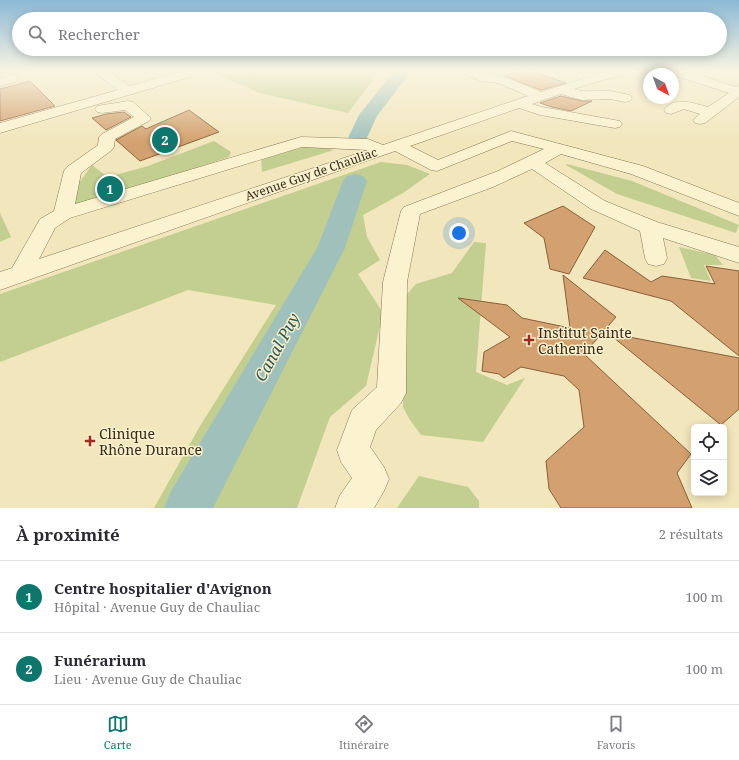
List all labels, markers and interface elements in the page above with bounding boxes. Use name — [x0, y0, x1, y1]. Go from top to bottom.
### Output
search box — [12, 12, 727, 56]
icon: search — [26, 23, 48, 45]
text: Rechercher — [58, 24, 140, 44]
north arrow — [643, 68, 679, 104]
pin: 2 — [152, 125, 178, 155]
street label: Avenue Guy de Chauliac — [243, 143, 379, 205]
pin: 1 — [97, 174, 123, 204]
your location — [449, 223, 469, 243]
water label: Canal Puy — [249, 309, 305, 385]
place label: Institut Sainte Catherine — [538, 323, 632, 358]
marker: Institut Sainte Catherine — [523, 334, 535, 346]
place label: Clinique Rhône Durance — [99, 424, 202, 459]
map controls — [691, 424, 727, 496]
button: locate — [691, 424, 727, 460]
marker: Clinique Rhône Durance — [84, 435, 96, 447]
button: layers — [691, 460, 727, 496]
text: À proximité — [16, 523, 120, 546]
text: 2 résultats — [659, 525, 723, 543]
text: Centre hospitalier d'Avignon — [54, 578, 272, 598]
text: 1 — [25, 588, 33, 606]
text: 100 m — [686, 588, 723, 606]
text: Hôpital · Avenue Guy de Chauliac — [54, 598, 260, 616]
text: Funérarium — [54, 650, 146, 670]
text: 2 — [25, 660, 33, 678]
text: 100 m — [686, 660, 723, 678]
text: Lieu · Avenue Guy de Chauliac — [54, 670, 242, 688]
tab: Carte — [104, 713, 132, 752]
tab: Itinéraire — [339, 713, 389, 752]
tab: Favoris — [597, 713, 635, 752]

